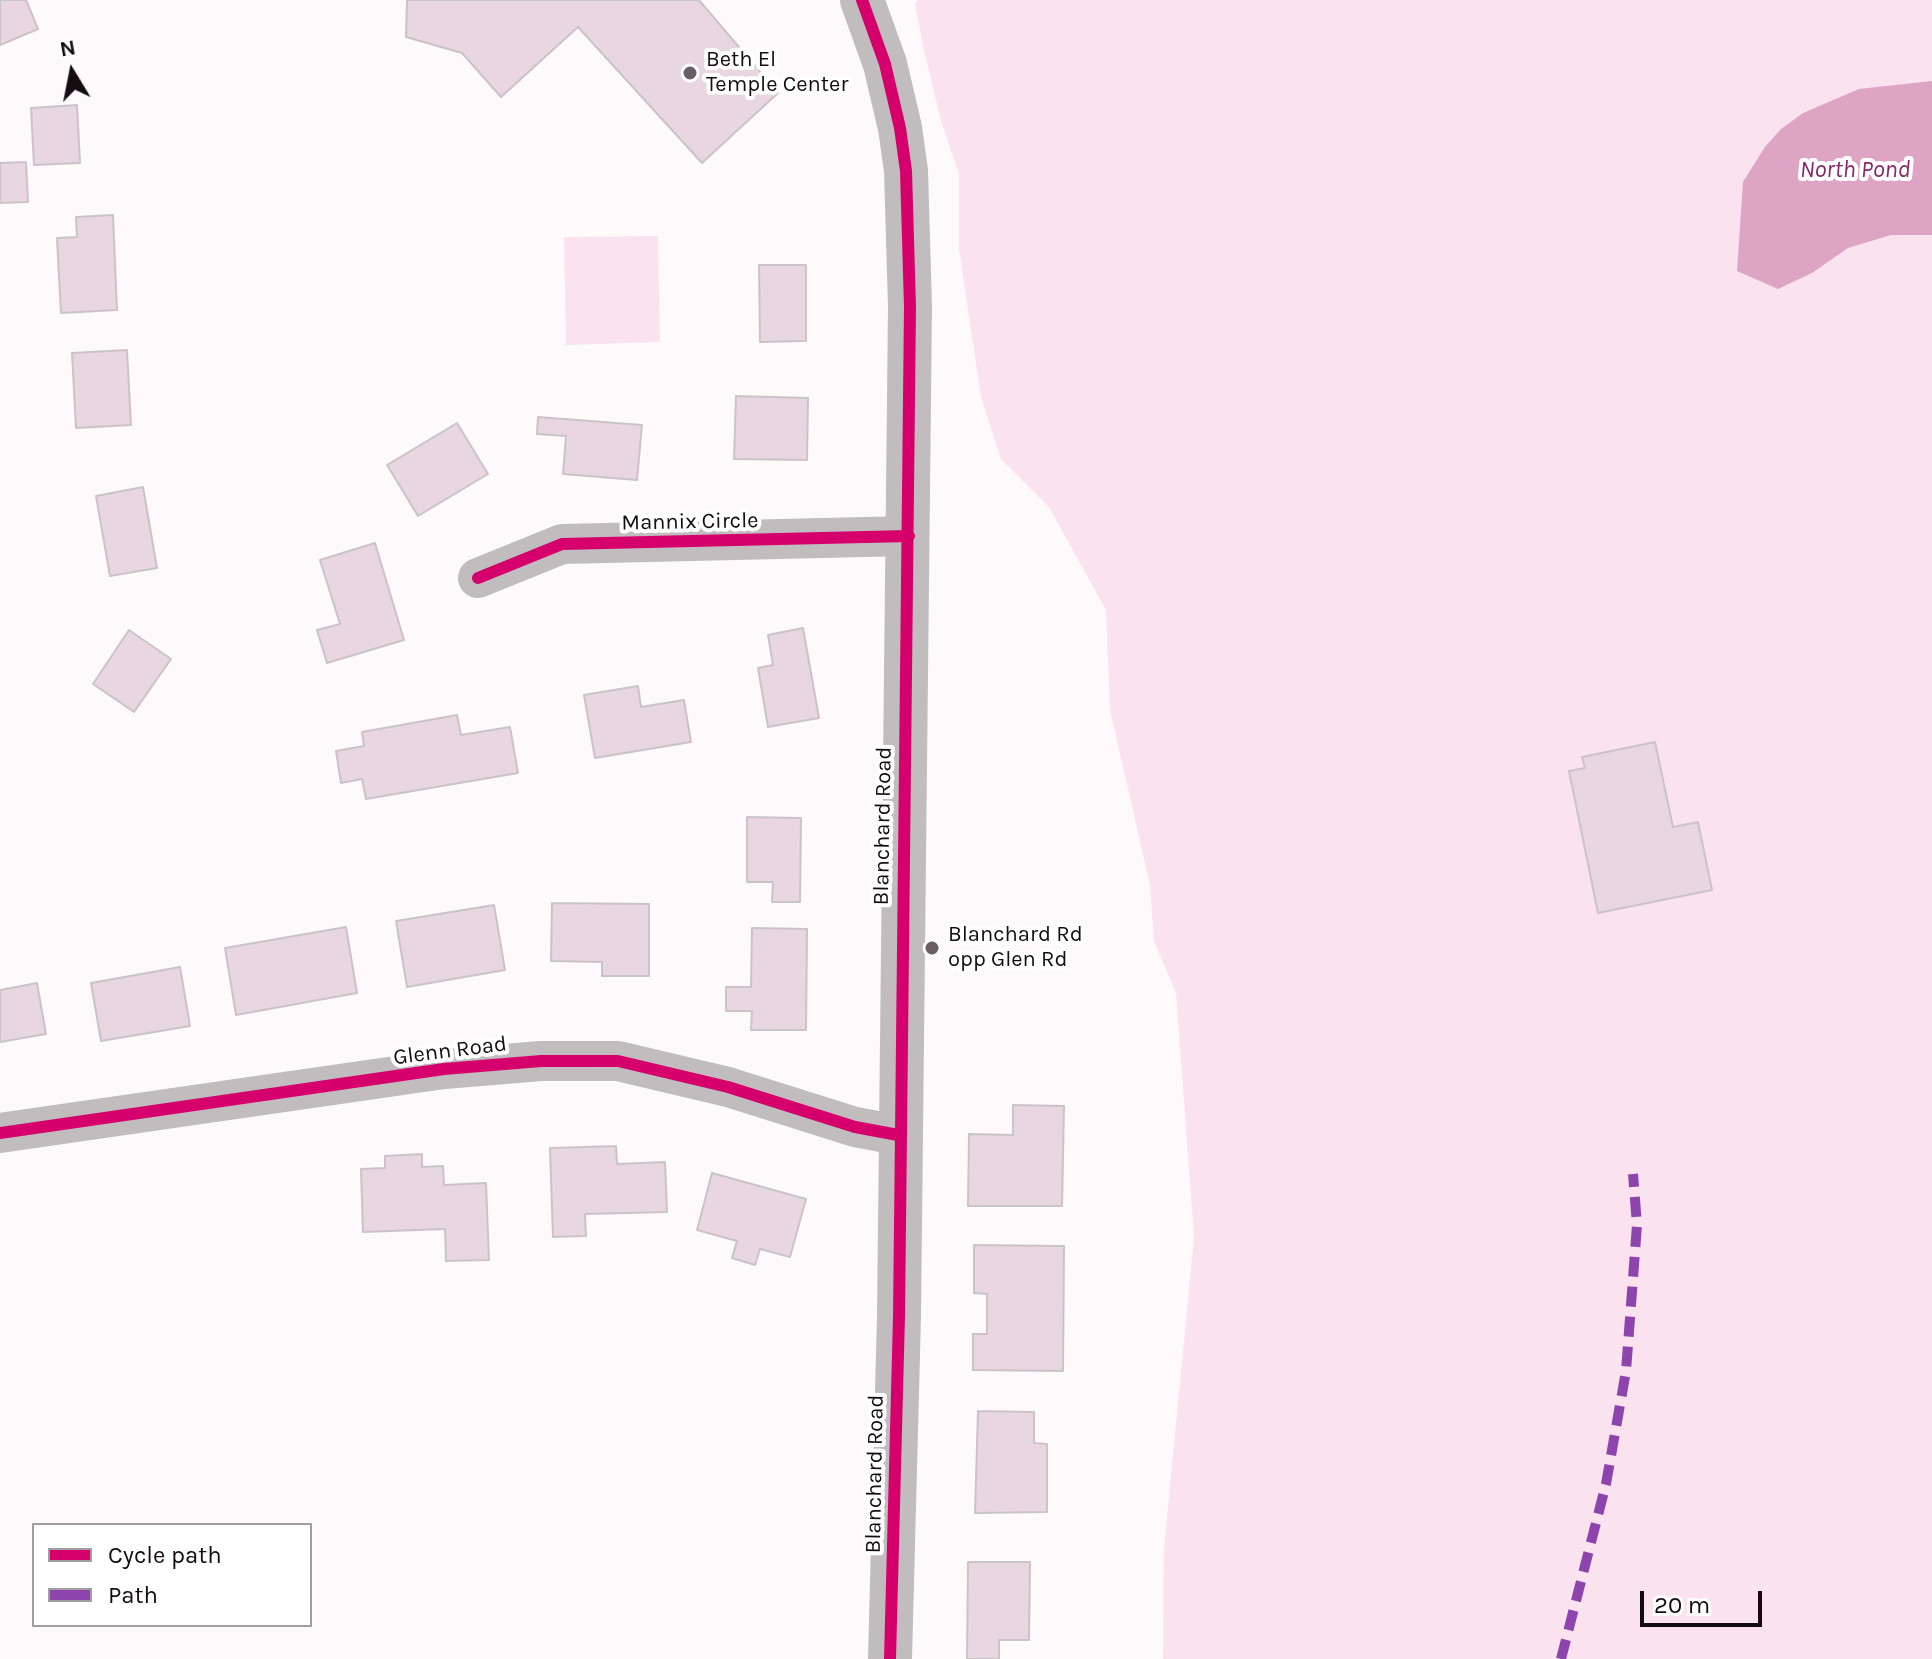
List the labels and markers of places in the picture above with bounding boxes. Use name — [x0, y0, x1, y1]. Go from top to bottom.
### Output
place label: Beth El Temple Center — [706, 47, 848, 98]
marker: Beth El Temple Center — [681, 64, 699, 82]
place label: Blanchard Rd opp Glen Rd — [948, 922, 1083, 974]
marker: Blanchard Rd opp Glen Rd — [923, 939, 941, 957]

